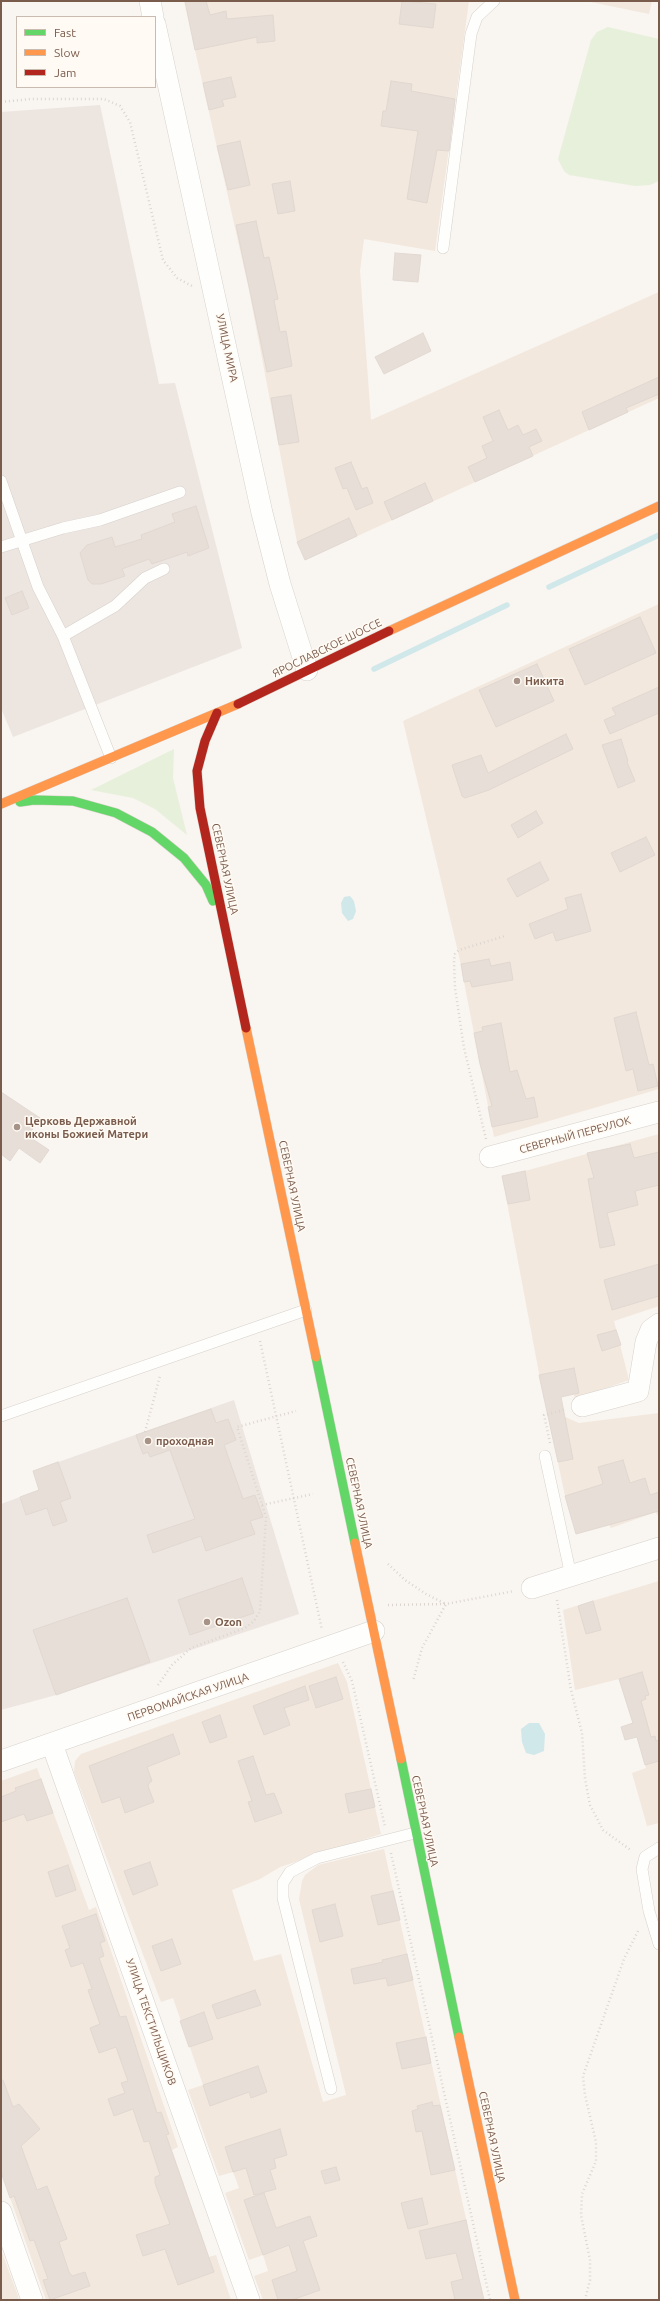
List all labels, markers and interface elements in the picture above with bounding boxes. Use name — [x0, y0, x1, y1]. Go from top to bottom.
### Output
legend — [16, 16, 156, 88]
text: Fast — [54, 26, 76, 39]
text: Slow — [54, 46, 80, 59]
text: Jam — [54, 66, 76, 79]
street label: УЛИЦА МИРА — [213, 313, 241, 383]
street label: ЯРОСЛАВСКОЕ ШОССЕ — [270, 616, 384, 680]
place label: Никита — [525, 674, 564, 688]
marker: Никита — [512, 676, 522, 686]
street label: СЕВЕРНАЯ УЛИЦА — [209, 822, 241, 916]
place label: Церковь Державной иконы Божией Матери — [25, 1114, 148, 1140]
street label: СЕВЕРНЫЙ ПЕРЕУЛОК — [518, 1114, 632, 1156]
marker: Церковь Державной иконы Божией Матери — [12, 1122, 22, 1132]
street label: СЕВЕРНАЯ УЛИЦА — [276, 1139, 308, 1233]
place label: проходная — [156, 1434, 214, 1448]
marker: проходная — [143, 1436, 153, 1446]
street label: СЕВЕРНАЯ УЛИЦА — [343, 1456, 375, 1550]
place label: Ozon — [215, 1615, 242, 1629]
marker: Ozon — [202, 1617, 212, 1627]
street label: ПЕРВОМАЙСКАЯ УЛИЦА — [126, 1670, 250, 1724]
street label: СЕВЕРНАЯ УЛИЦА — [409, 1774, 441, 1868]
street label: УЛИЦА ТЕКСТИЛЬЩИКОВ — [123, 1957, 179, 2087]
street label: СЕВЕРНАЯ УЛИЦА — [476, 2090, 508, 2184]

